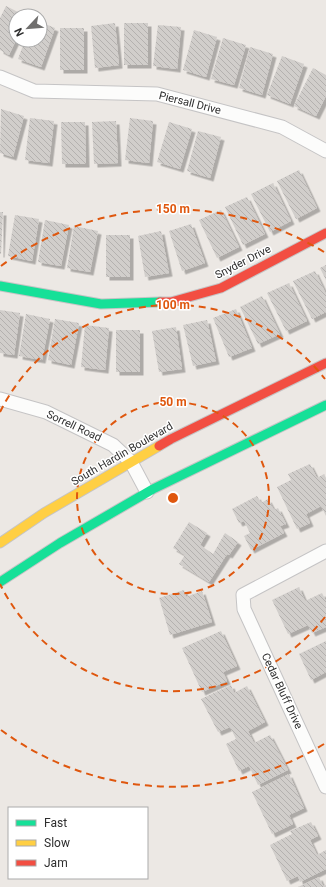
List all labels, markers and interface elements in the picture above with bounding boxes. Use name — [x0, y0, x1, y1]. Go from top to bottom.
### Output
north arrow — [8, 8, 48, 48]
text: N — [12, 26, 27, 39]
street label: Piersall Drive — [158, 89, 223, 117]
text: 150 m — [156, 202, 190, 216]
street label: Snyder Drive — [213, 242, 273, 282]
text: 100 m — [156, 298, 190, 312]
text: 50 m — [159, 395, 187, 409]
street label: Sorrell Road — [44, 408, 104, 444]
street label: South Hardin Boulevard — [69, 420, 175, 488]
centre of rings — [166, 491, 180, 505]
street label: Cedar Bluff Drive — [259, 651, 305, 731]
legend — [8, 807, 148, 879]
text: Fast — [44, 816, 67, 830]
text: Slow — [44, 836, 70, 850]
text: Jam — [44, 856, 68, 870]

